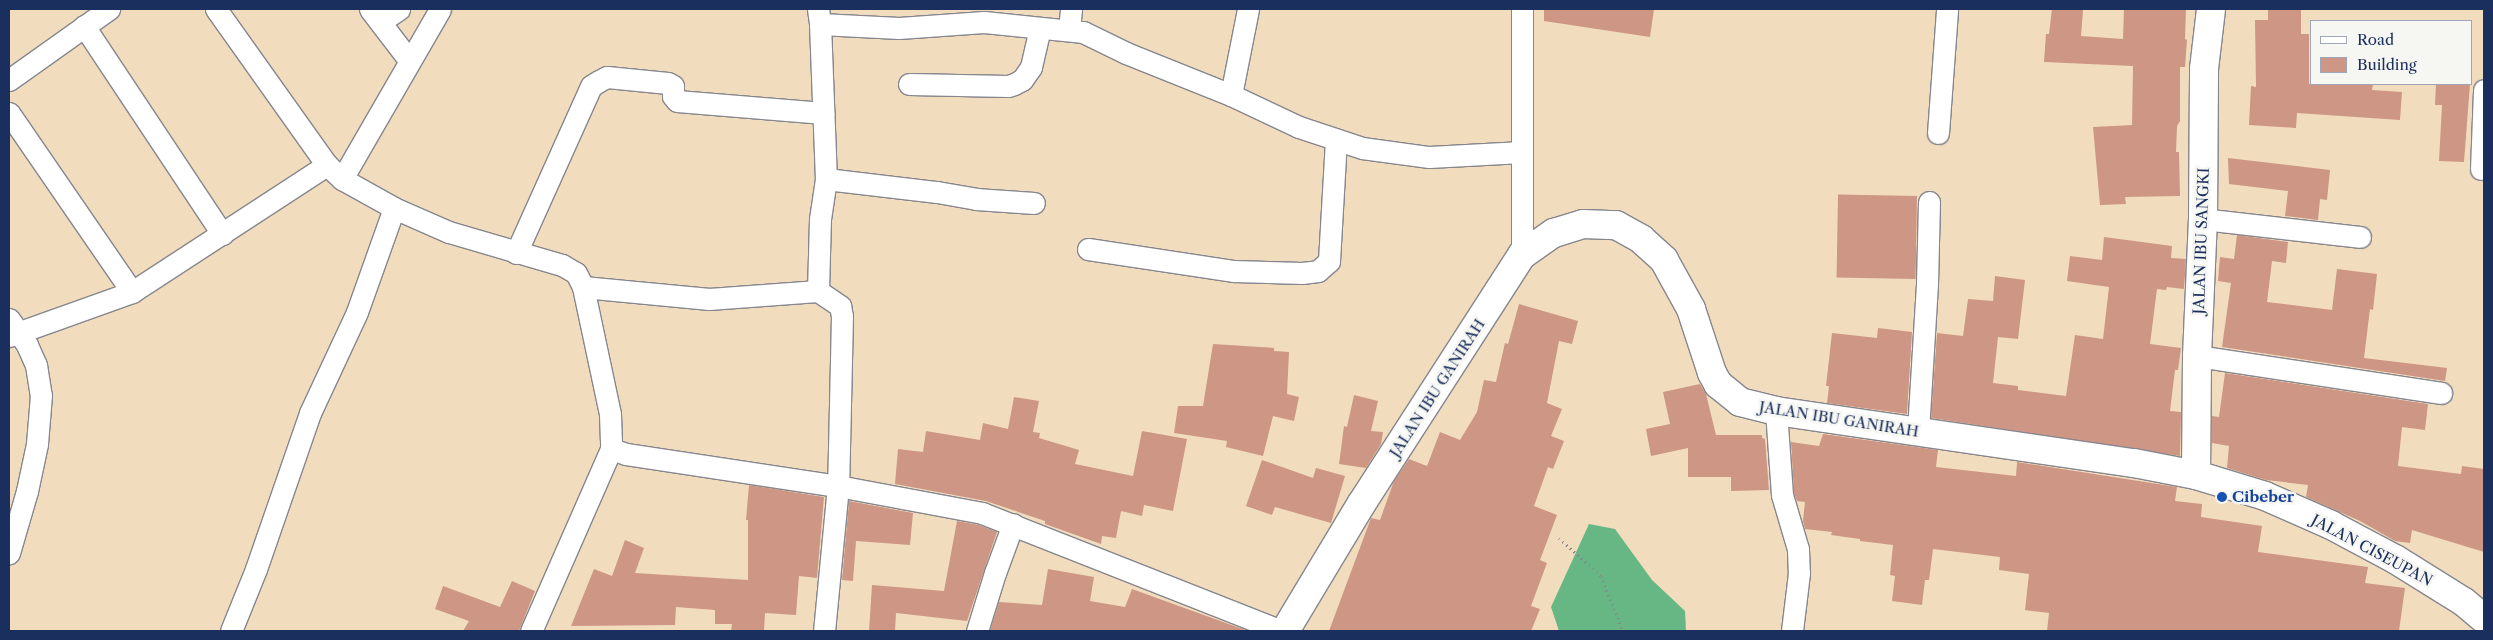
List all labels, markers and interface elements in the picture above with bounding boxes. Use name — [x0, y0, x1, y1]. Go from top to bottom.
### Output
legend — [2310, 20, 2473, 85]
text: Road — [2357, 30, 2394, 49]
text: Building — [2357, 55, 2417, 74]
street label: JALAN IBU SANGKI — [2189, 167, 2213, 315]
street label: JALAN IBU GANIRAH — [1386, 315, 1488, 461]
street label: JALAN IBU GANIRAH — [1758, 397, 1920, 441]
place label: Cibeber — [2232, 488, 2294, 506]
marker: Cibeber — [2216, 491, 2228, 503]
street label: JALAN CISEUPAN — [2308, 510, 2436, 590]

